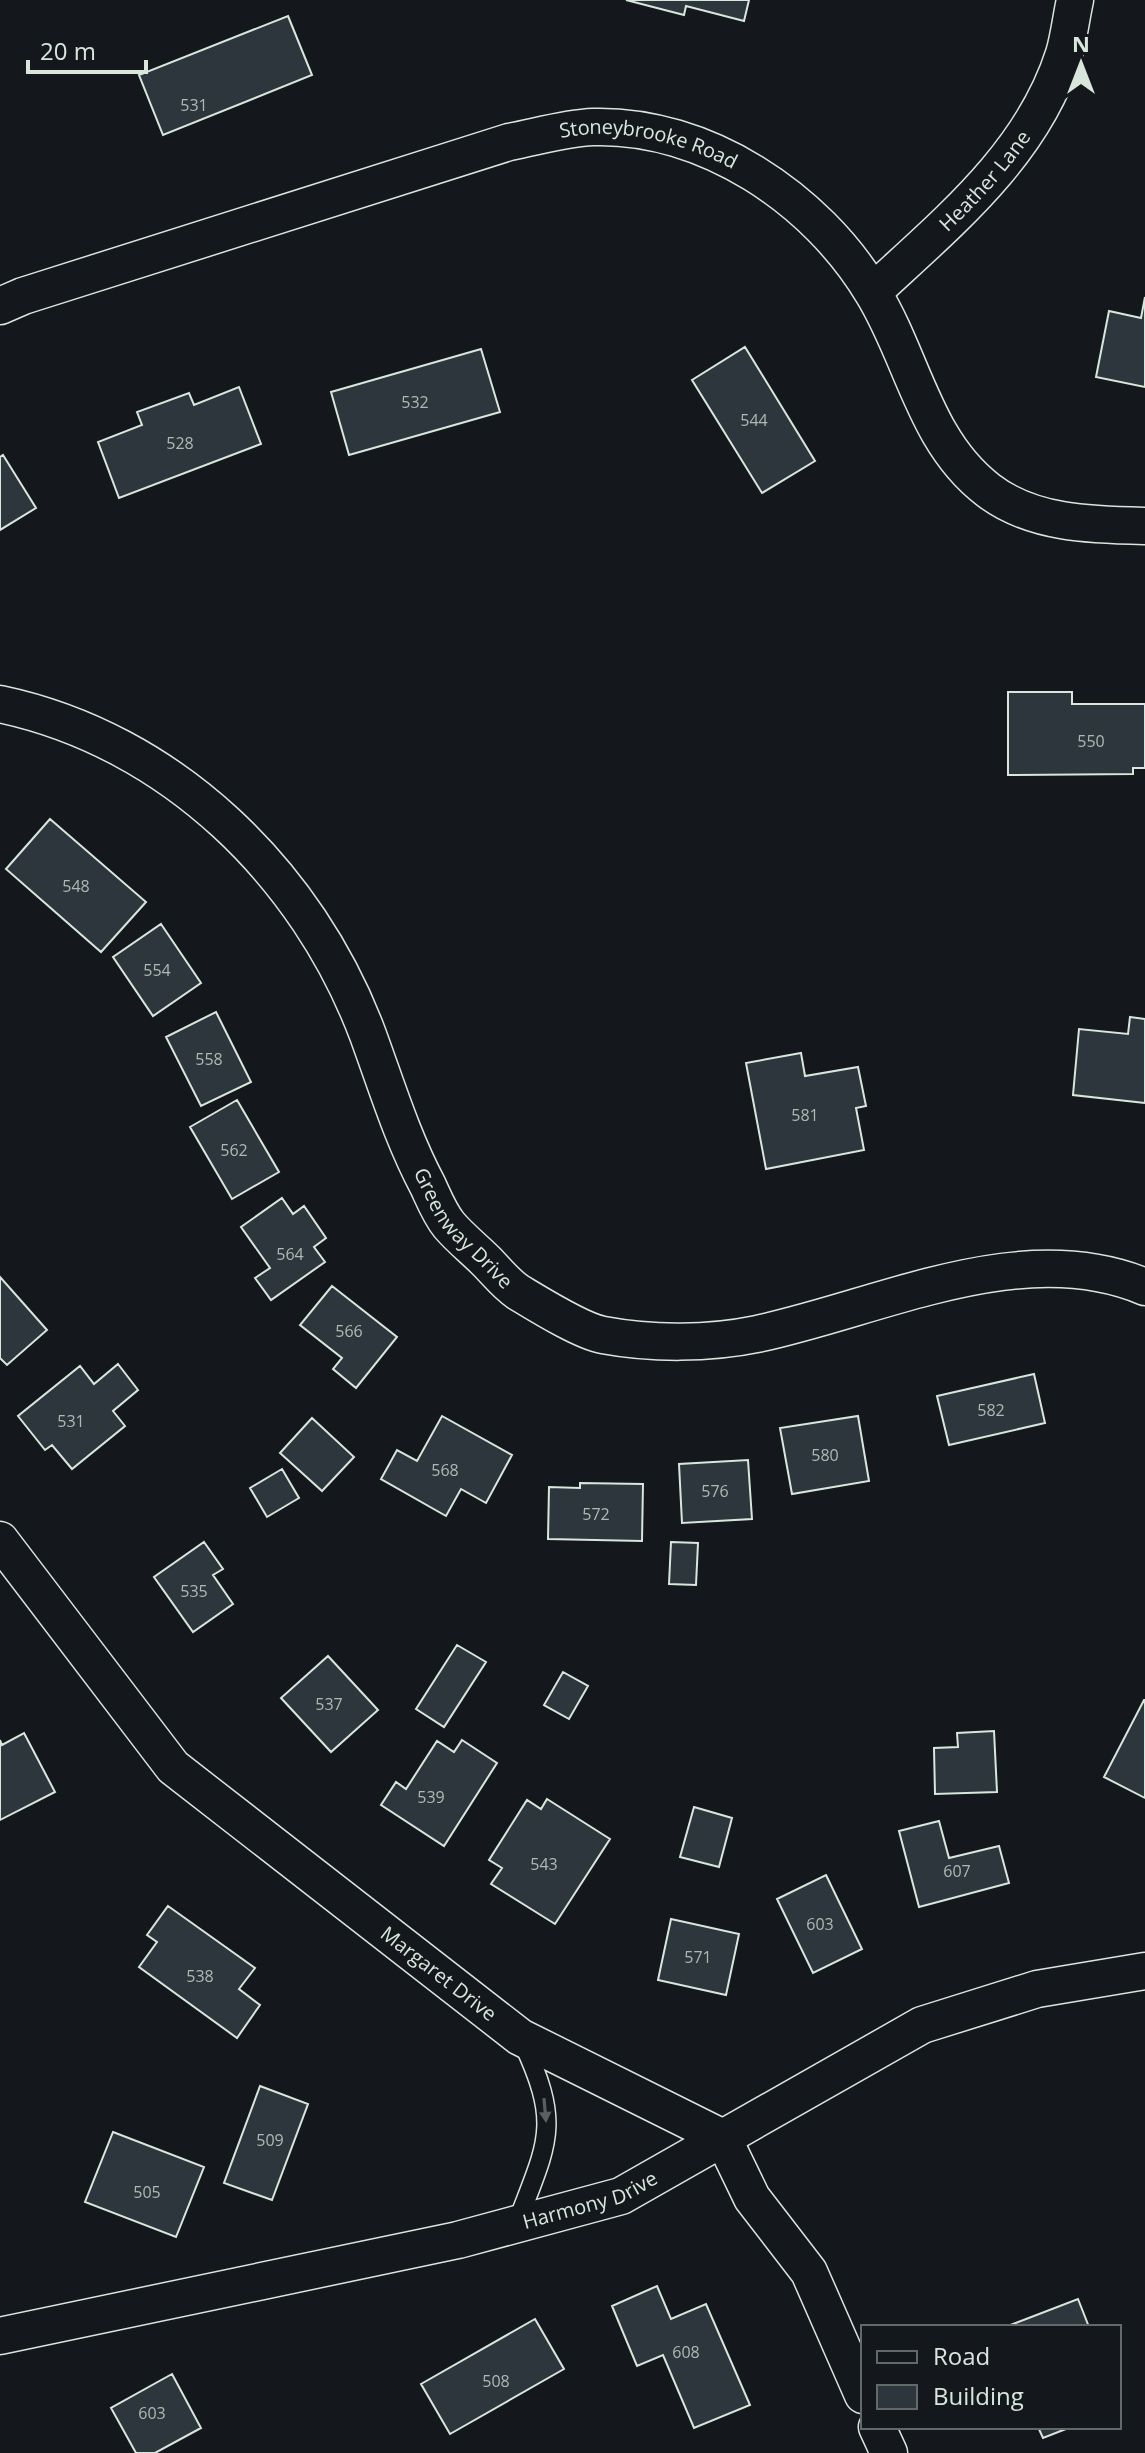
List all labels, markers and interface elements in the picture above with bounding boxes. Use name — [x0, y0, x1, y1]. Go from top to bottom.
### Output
scale bar — [28, 24, 146, 74]
north arrow — [1041, 24, 1121, 104]
text: N — [1072, 28, 1090, 58]
text: 20 m — [40, 34, 96, 67]
house number: 531 — [180, 94, 208, 116]
street label: Stoneybrooke Road — [557, 113, 742, 175]
street label: Heather Lane — [933, 125, 1036, 237]
house number: 532 — [401, 391, 429, 413]
house number: 544 — [740, 409, 768, 431]
house number: 528 — [166, 432, 194, 454]
house number: 550 — [1077, 730, 1105, 752]
house number: 548 — [62, 875, 90, 897]
house number: 554 — [143, 959, 171, 981]
house number: 558 — [195, 1048, 223, 1070]
house number: 581 — [791, 1104, 819, 1126]
house number: 562 — [220, 1139, 248, 1161]
street label: Greenway Drive — [408, 1163, 519, 1294]
house number: 564 — [276, 1243, 304, 1265]
house number: 566 — [335, 1320, 363, 1342]
house number: 582 — [977, 1399, 1005, 1421]
house number: 531 — [57, 1410, 85, 1432]
house number: 580 — [811, 1444, 839, 1466]
house number: 568 — [431, 1459, 459, 1481]
house number: 576 — [701, 1480, 729, 1502]
house number: 572 — [582, 1503, 610, 1525]
house number: 535 — [180, 1580, 208, 1602]
house number: 537 — [315, 1693, 343, 1715]
house number: 539 — [417, 1786, 445, 1808]
house number: 543 — [530, 1853, 558, 1875]
house number: 607 — [943, 1860, 971, 1882]
house number: 603 — [806, 1913, 834, 1935]
street label: Margaret Drive — [375, 1920, 503, 2027]
house number: 571 — [684, 1946, 712, 1968]
house number: 538 — [186, 1965, 214, 1987]
one-way arrow — [539, 2098, 552, 2123]
house number: 509 — [256, 2129, 284, 2151]
street label: Harmony Drive — [520, 2164, 662, 2235]
house number: 505 — [133, 2181, 161, 2203]
legend — [861, 2325, 1121, 2429]
text: Road — [933, 2339, 990, 2372]
house number: 608 — [672, 2341, 700, 2363]
house number: 508 — [482, 2370, 510, 2392]
text: Building — [933, 2379, 1024, 2412]
house number: 603 — [138, 2402, 166, 2424]

